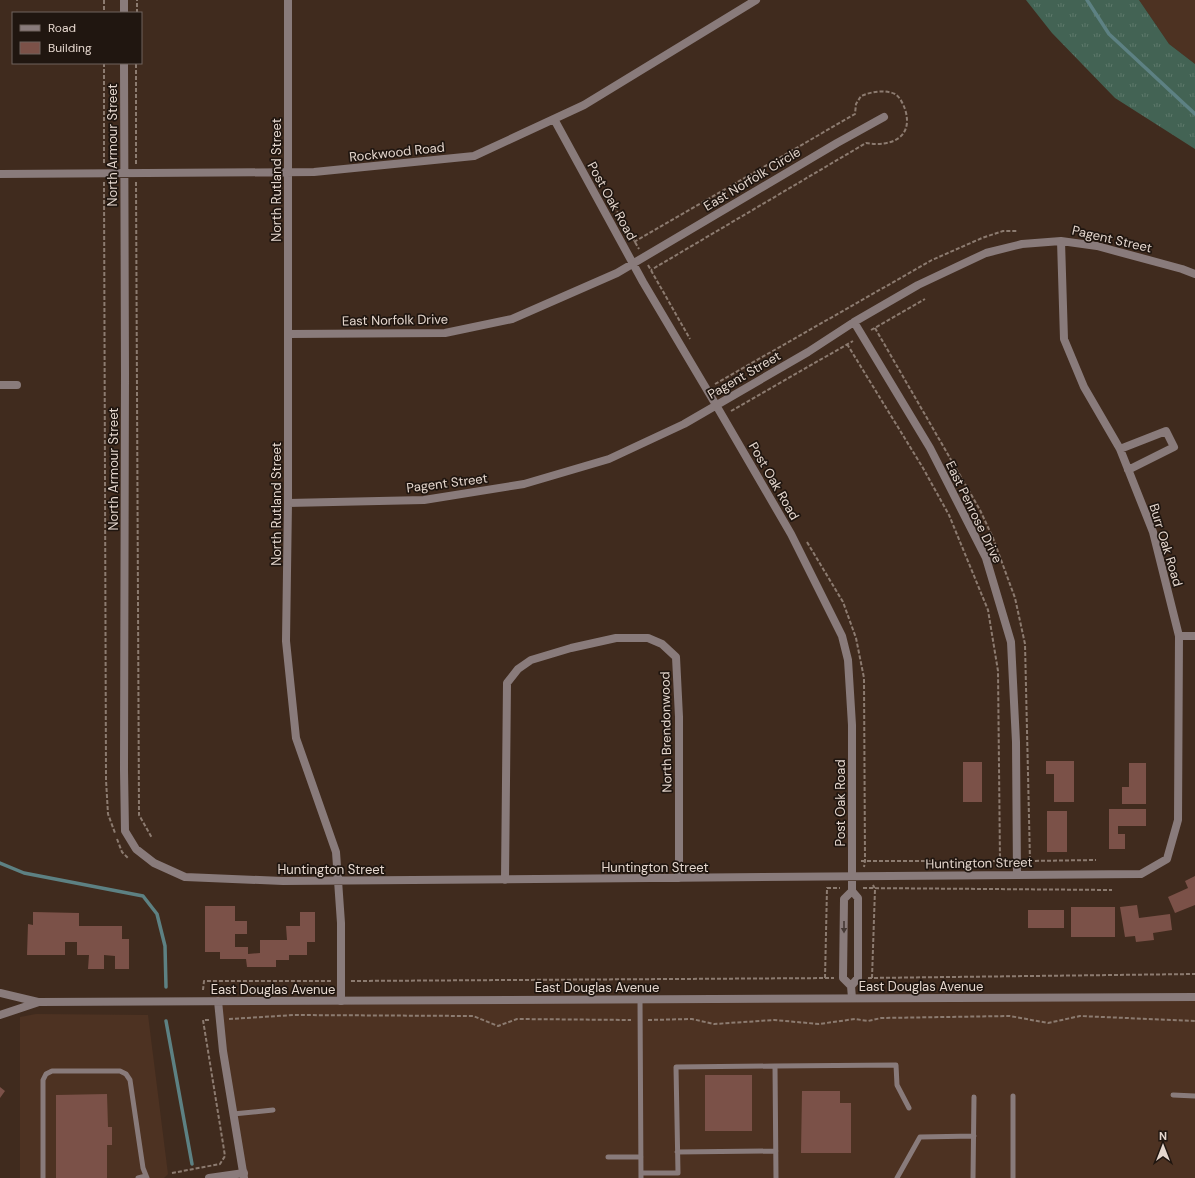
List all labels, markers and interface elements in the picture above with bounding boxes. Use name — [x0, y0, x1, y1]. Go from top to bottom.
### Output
legend — [12, 12, 142, 64]
text: Road — [48, 20, 76, 36]
text: Building — [48, 40, 92, 56]
street label: North Armour Street — [104, 84, 121, 206]
street label: North Rutland Street — [268, 118, 285, 242]
street label: Rockwood Road — [348, 139, 446, 165]
street label: East Norfolk Circle — [700, 143, 804, 215]
street label: Post Oak Road — [583, 159, 641, 243]
street label: Pagent Street — [1070, 222, 1154, 256]
street label: East Norfolk Drive — [342, 311, 448, 329]
street label: Pagent Street — [704, 347, 784, 403]
street label: North Armour Street — [105, 408, 122, 530]
street label: Post Oak Road — [745, 439, 803, 523]
street label: North Rutland Street — [268, 442, 285, 566]
street label: East Penrose Drive — [942, 458, 1006, 566]
street label: Pagent Street — [405, 470, 489, 496]
street label: Burr Oak Road — [1145, 501, 1187, 589]
street label: North Brendonwood — [656, 671, 676, 793]
street label: Post Oak Road — [832, 759, 849, 847]
street label: Huntington Street — [925, 854, 1033, 872]
street label: Huntington Street — [601, 859, 709, 876]
street label: Huntington Street — [277, 861, 385, 878]
one-way arrow — [841, 921, 847, 934]
street label: East Douglas Avenue — [859, 978, 983, 995]
street label: East Douglas Avenue — [535, 979, 659, 996]
street label: East Douglas Avenue — [211, 981, 335, 998]
north arrow — [1143, 1126, 1183, 1166]
text: N — [1159, 1129, 1167, 1143]

